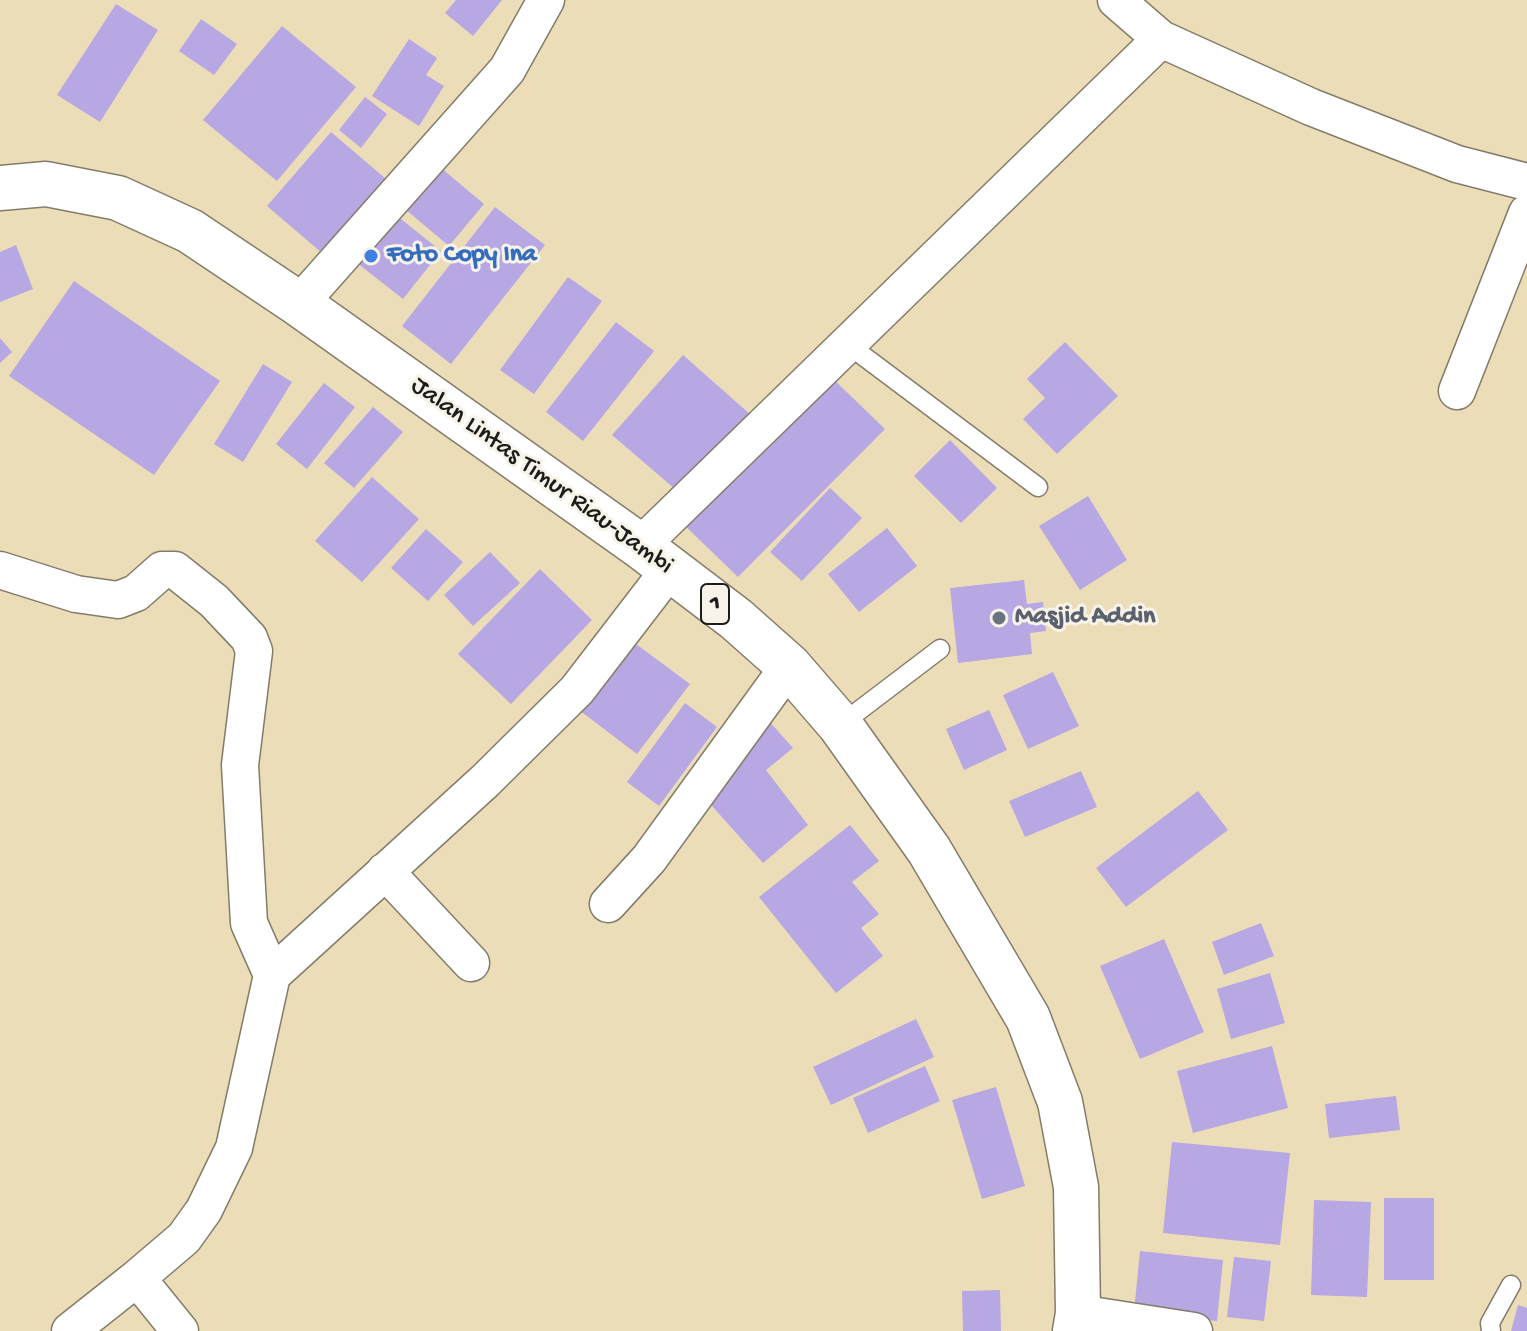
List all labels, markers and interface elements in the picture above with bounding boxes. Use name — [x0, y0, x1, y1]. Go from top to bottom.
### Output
place label: Foto Copy Ina — [387, 240, 536, 272]
marker: Foto Copy Ina — [362, 247, 380, 265]
street label: Jalan Lintas Timur Riau-Jambi — [404, 371, 678, 583]
road number: 1 — [701, 584, 729, 624]
place label: Masjid Addin — [1015, 602, 1155, 634]
marker: Masjid Addin — [990, 609, 1008, 627]

